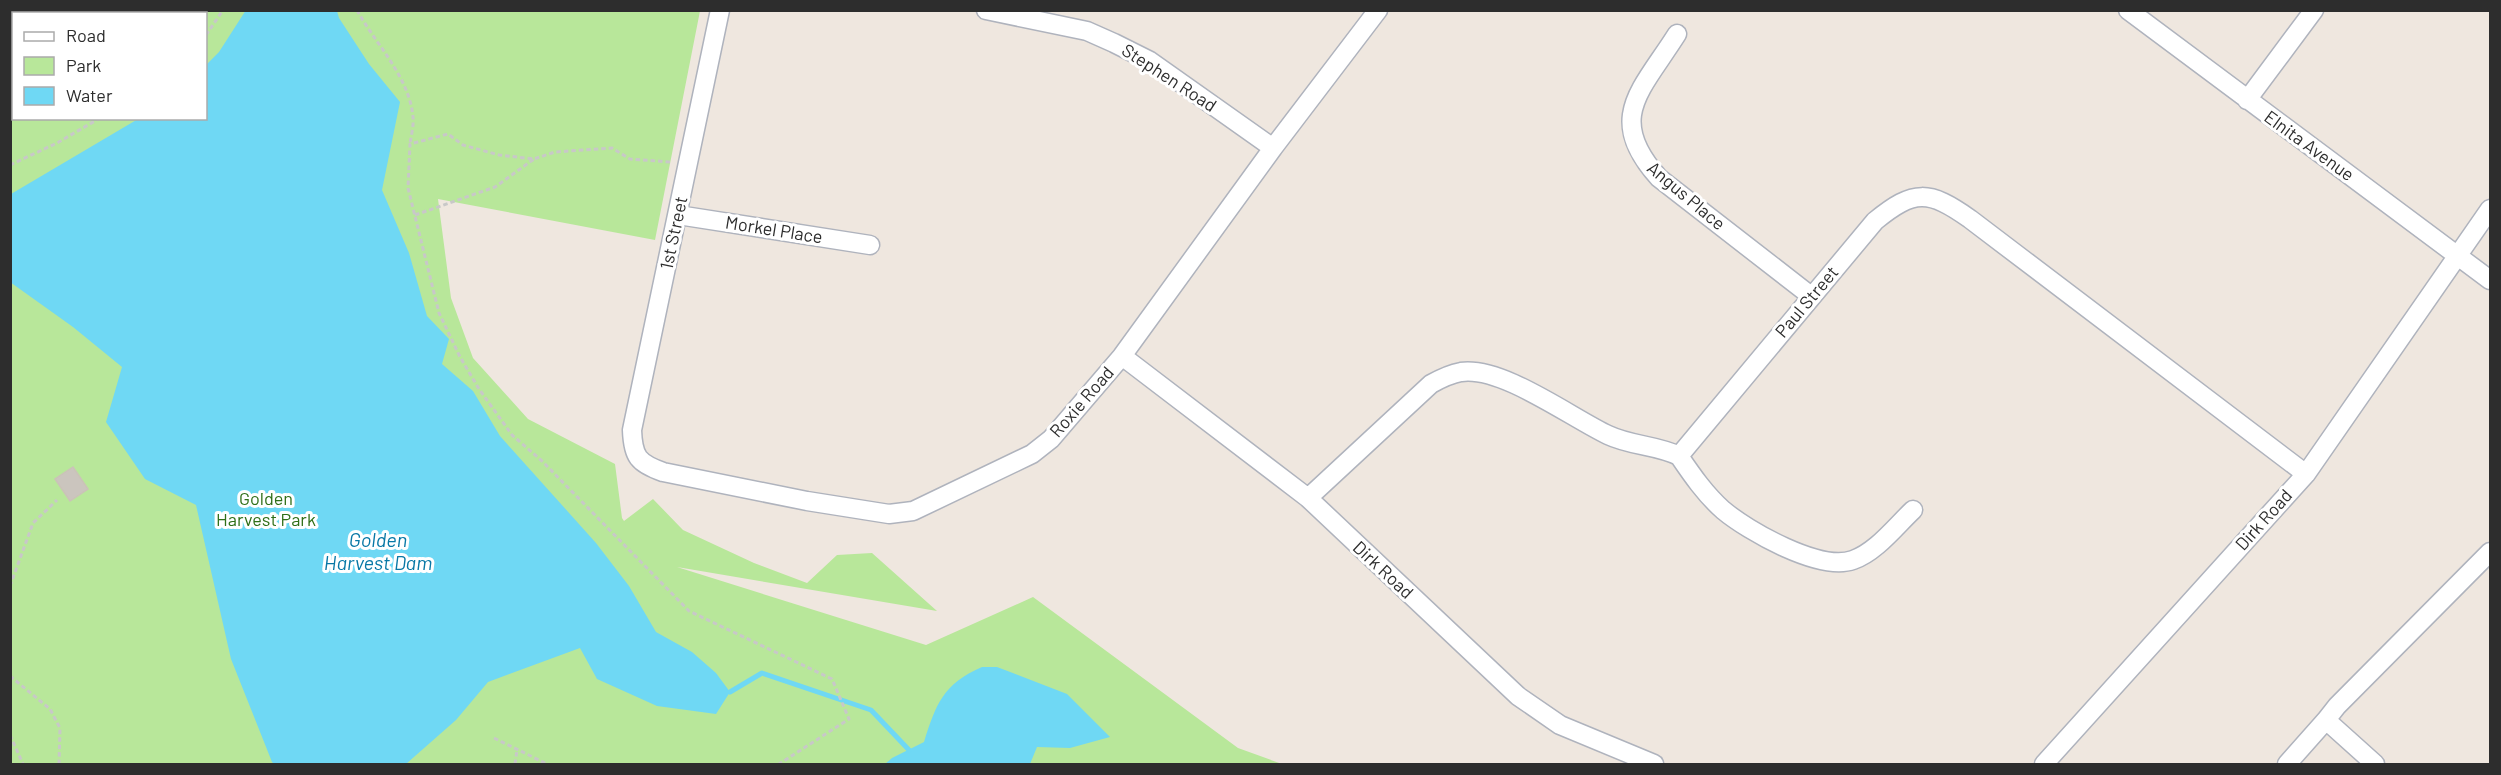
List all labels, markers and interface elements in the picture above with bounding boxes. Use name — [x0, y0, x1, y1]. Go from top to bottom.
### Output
legend — [12, 12, 207, 120]
text: Road — [66, 24, 106, 46]
street label: Stephen Road — [1118, 38, 1221, 116]
text: Park — [66, 54, 101, 76]
text: Water — [66, 84, 113, 106]
street label: Elnita Avenue — [2260, 105, 2359, 185]
street label: Angus Place — [1643, 156, 1730, 234]
street label: 1st Street — [655, 194, 691, 271]
street label: Morkel Place — [724, 210, 824, 248]
street label: Paul Street — [1770, 261, 1842, 341]
street label: Roxie Road — [1044, 361, 1118, 441]
street label: Dirk Road — [2230, 484, 2296, 554]
park label: Golden Harvest Park — [216, 487, 316, 530]
water label: Golden Harvest Dam — [324, 527, 432, 574]
street label: Dirk Road — [1349, 536, 1418, 603]

